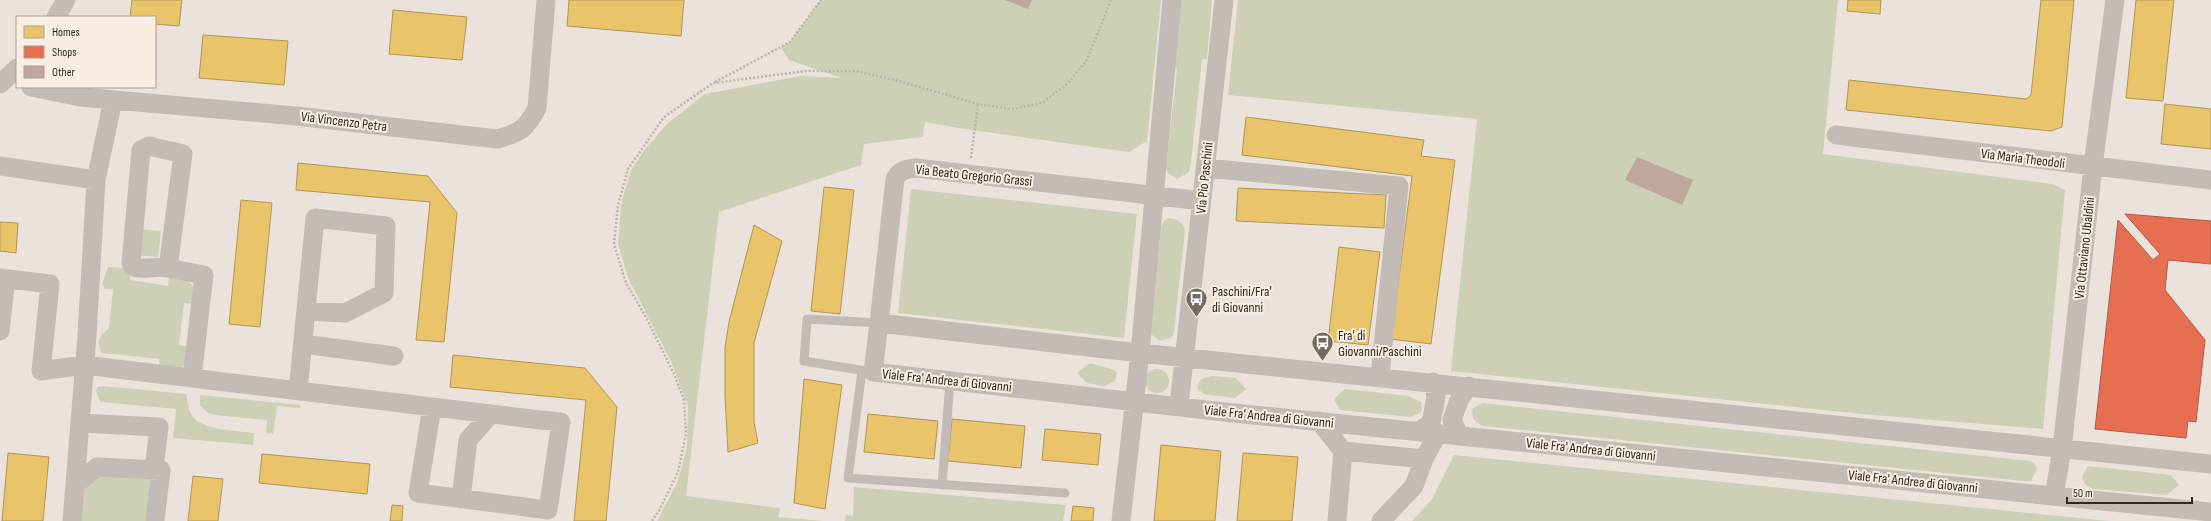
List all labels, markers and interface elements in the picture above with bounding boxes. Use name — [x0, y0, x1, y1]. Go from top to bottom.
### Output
legend — [16, 16, 156, 88]
text: Homes — [52, 25, 80, 40]
text: Shops — [52, 45, 77, 60]
text: Other — [52, 65, 76, 80]
street label: Via Vincenzo Petra — [300, 108, 388, 135]
street label: Via Pio Paschini — [1192, 141, 1217, 215]
street label: Via Maria Theodoli — [1980, 145, 2066, 172]
street label: Via Beato Gregorio Grassi — [915, 161, 1033, 190]
street label: Via Ottaviano Ubaldini — [2071, 196, 2098, 300]
place label: Paschini/Fra' di Giovanni — [1212, 283, 1272, 316]
bus stop icon: Paschini/Fra' di Giovanni — [1183, 286, 1209, 319]
place label: Fra' di Giovanni/Paschini — [1338, 327, 1422, 360]
bus stop icon: Fra' di Giovanni/Paschini — [1309, 330, 1335, 363]
street label: Viale Fra' Andrea di Giovanni — [881, 365, 1012, 396]
street label: Viale Fra' Andrea di Giovanni — [1203, 401, 1334, 432]
street label: Viale Fra' Andrea di Giovanni — [1525, 434, 1656, 465]
street label: Viale Fra' Andrea di Giovanni — [1847, 466, 1978, 497]
scale bar — [2067, 479, 2192, 505]
text: 50 m — [2073, 486, 2093, 501]

